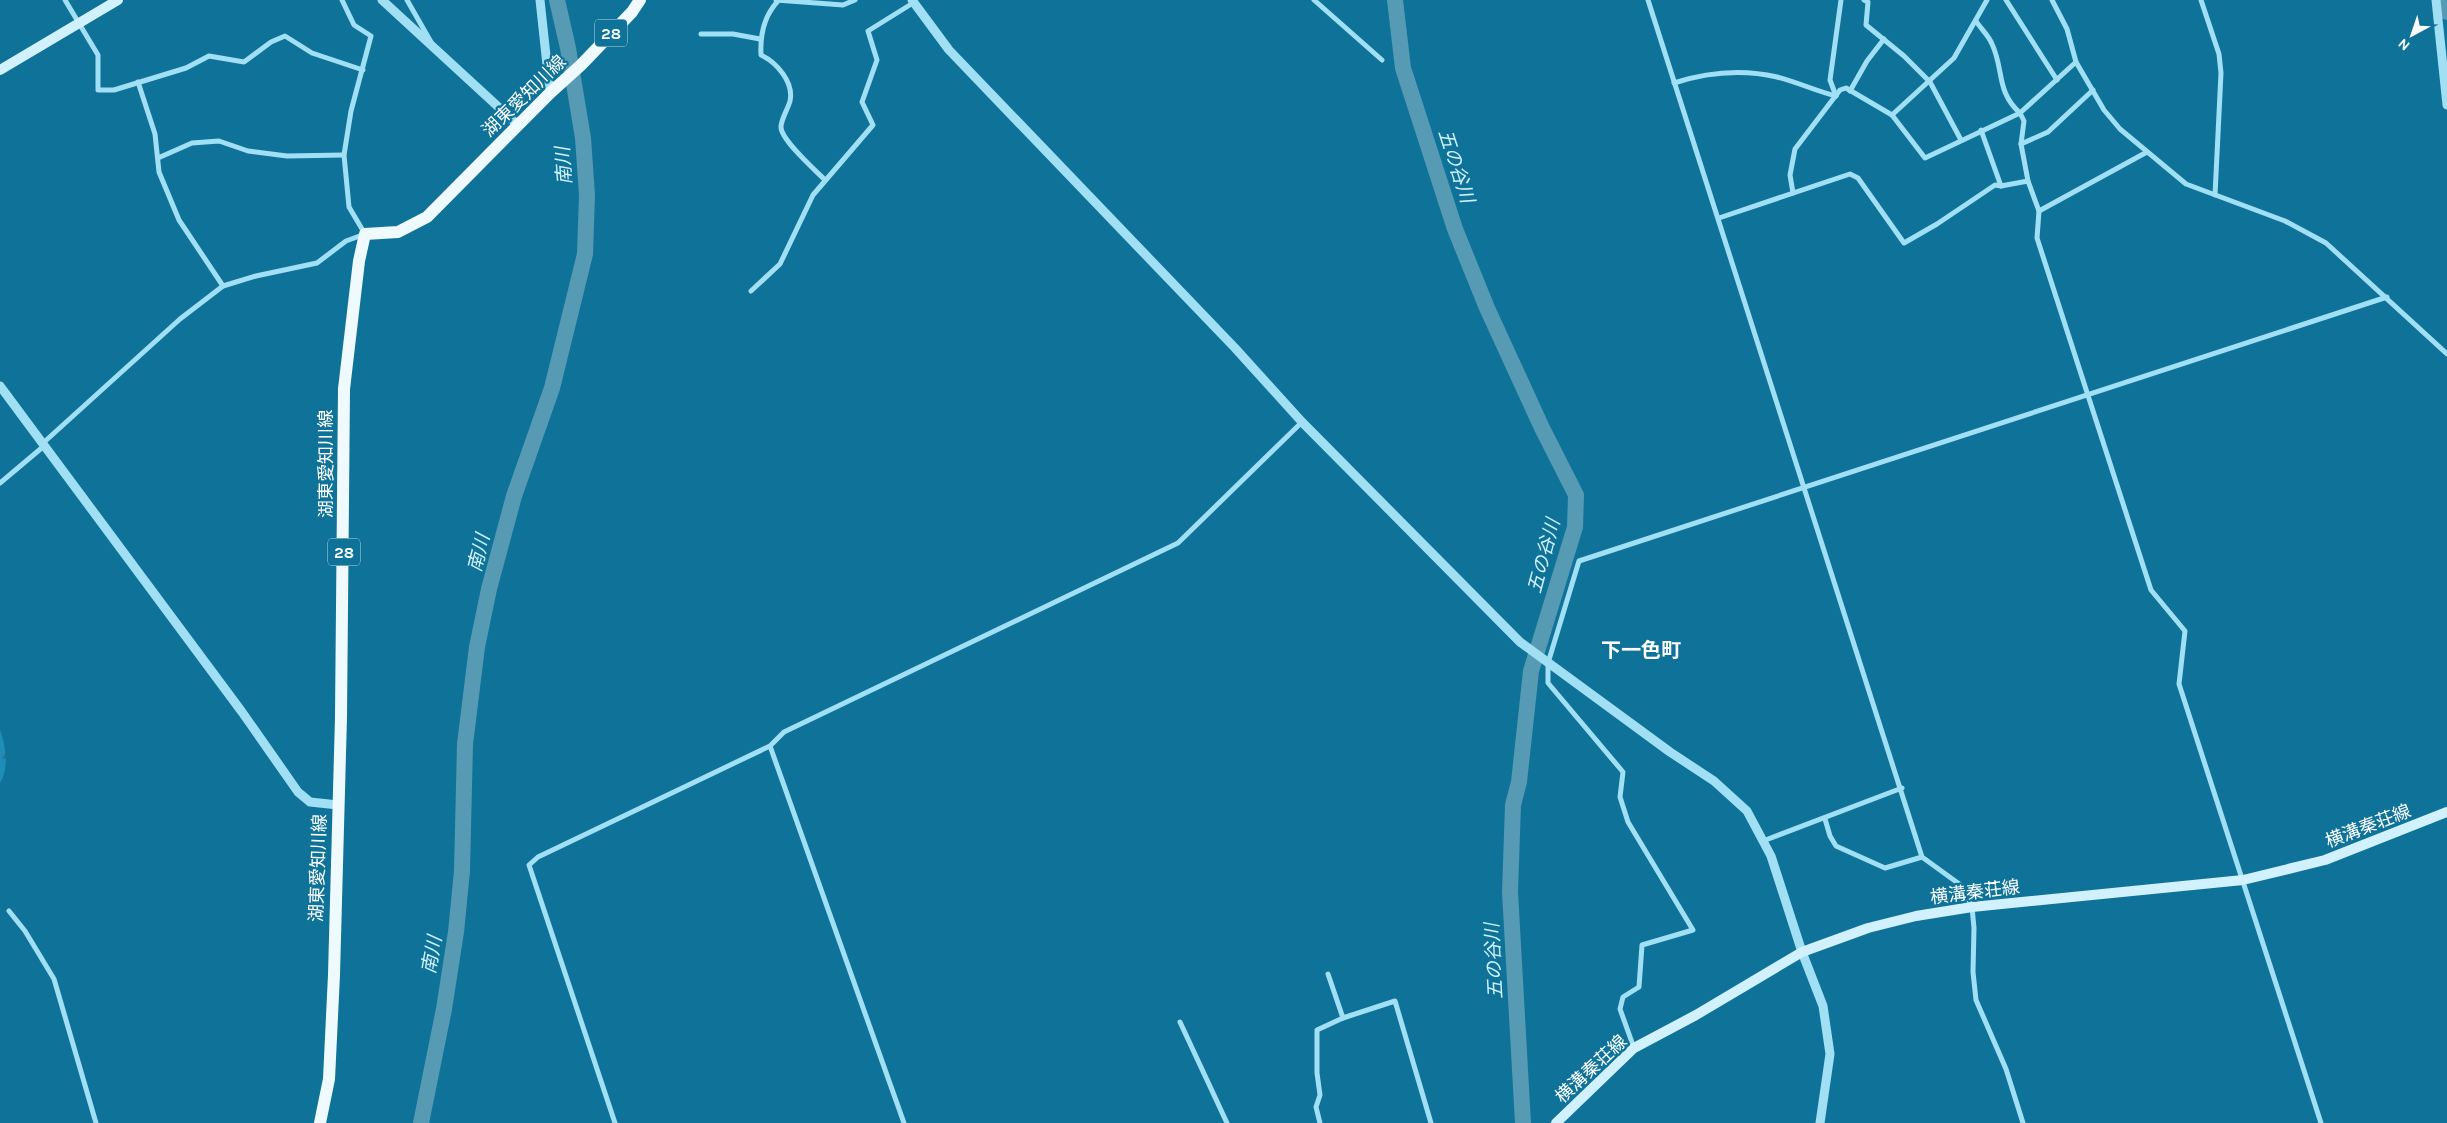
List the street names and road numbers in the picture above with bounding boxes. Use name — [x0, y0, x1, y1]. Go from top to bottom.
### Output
road number: 28 — [595, 19, 627, 46]
street label: 湖東愛知川線 — [478, 51, 570, 141]
street label: 湖東愛知川線 — [315, 410, 337, 518]
road number: 28 — [328, 538, 360, 566]
street label: 横溝秦荘線 — [2322, 800, 2414, 852]
street label: 湖東愛知川線 — [305, 814, 331, 922]
street label: 横溝秦荘線 — [1929, 876, 2021, 908]
street label: 横溝秦荘線 — [1551, 1030, 1631, 1108]

